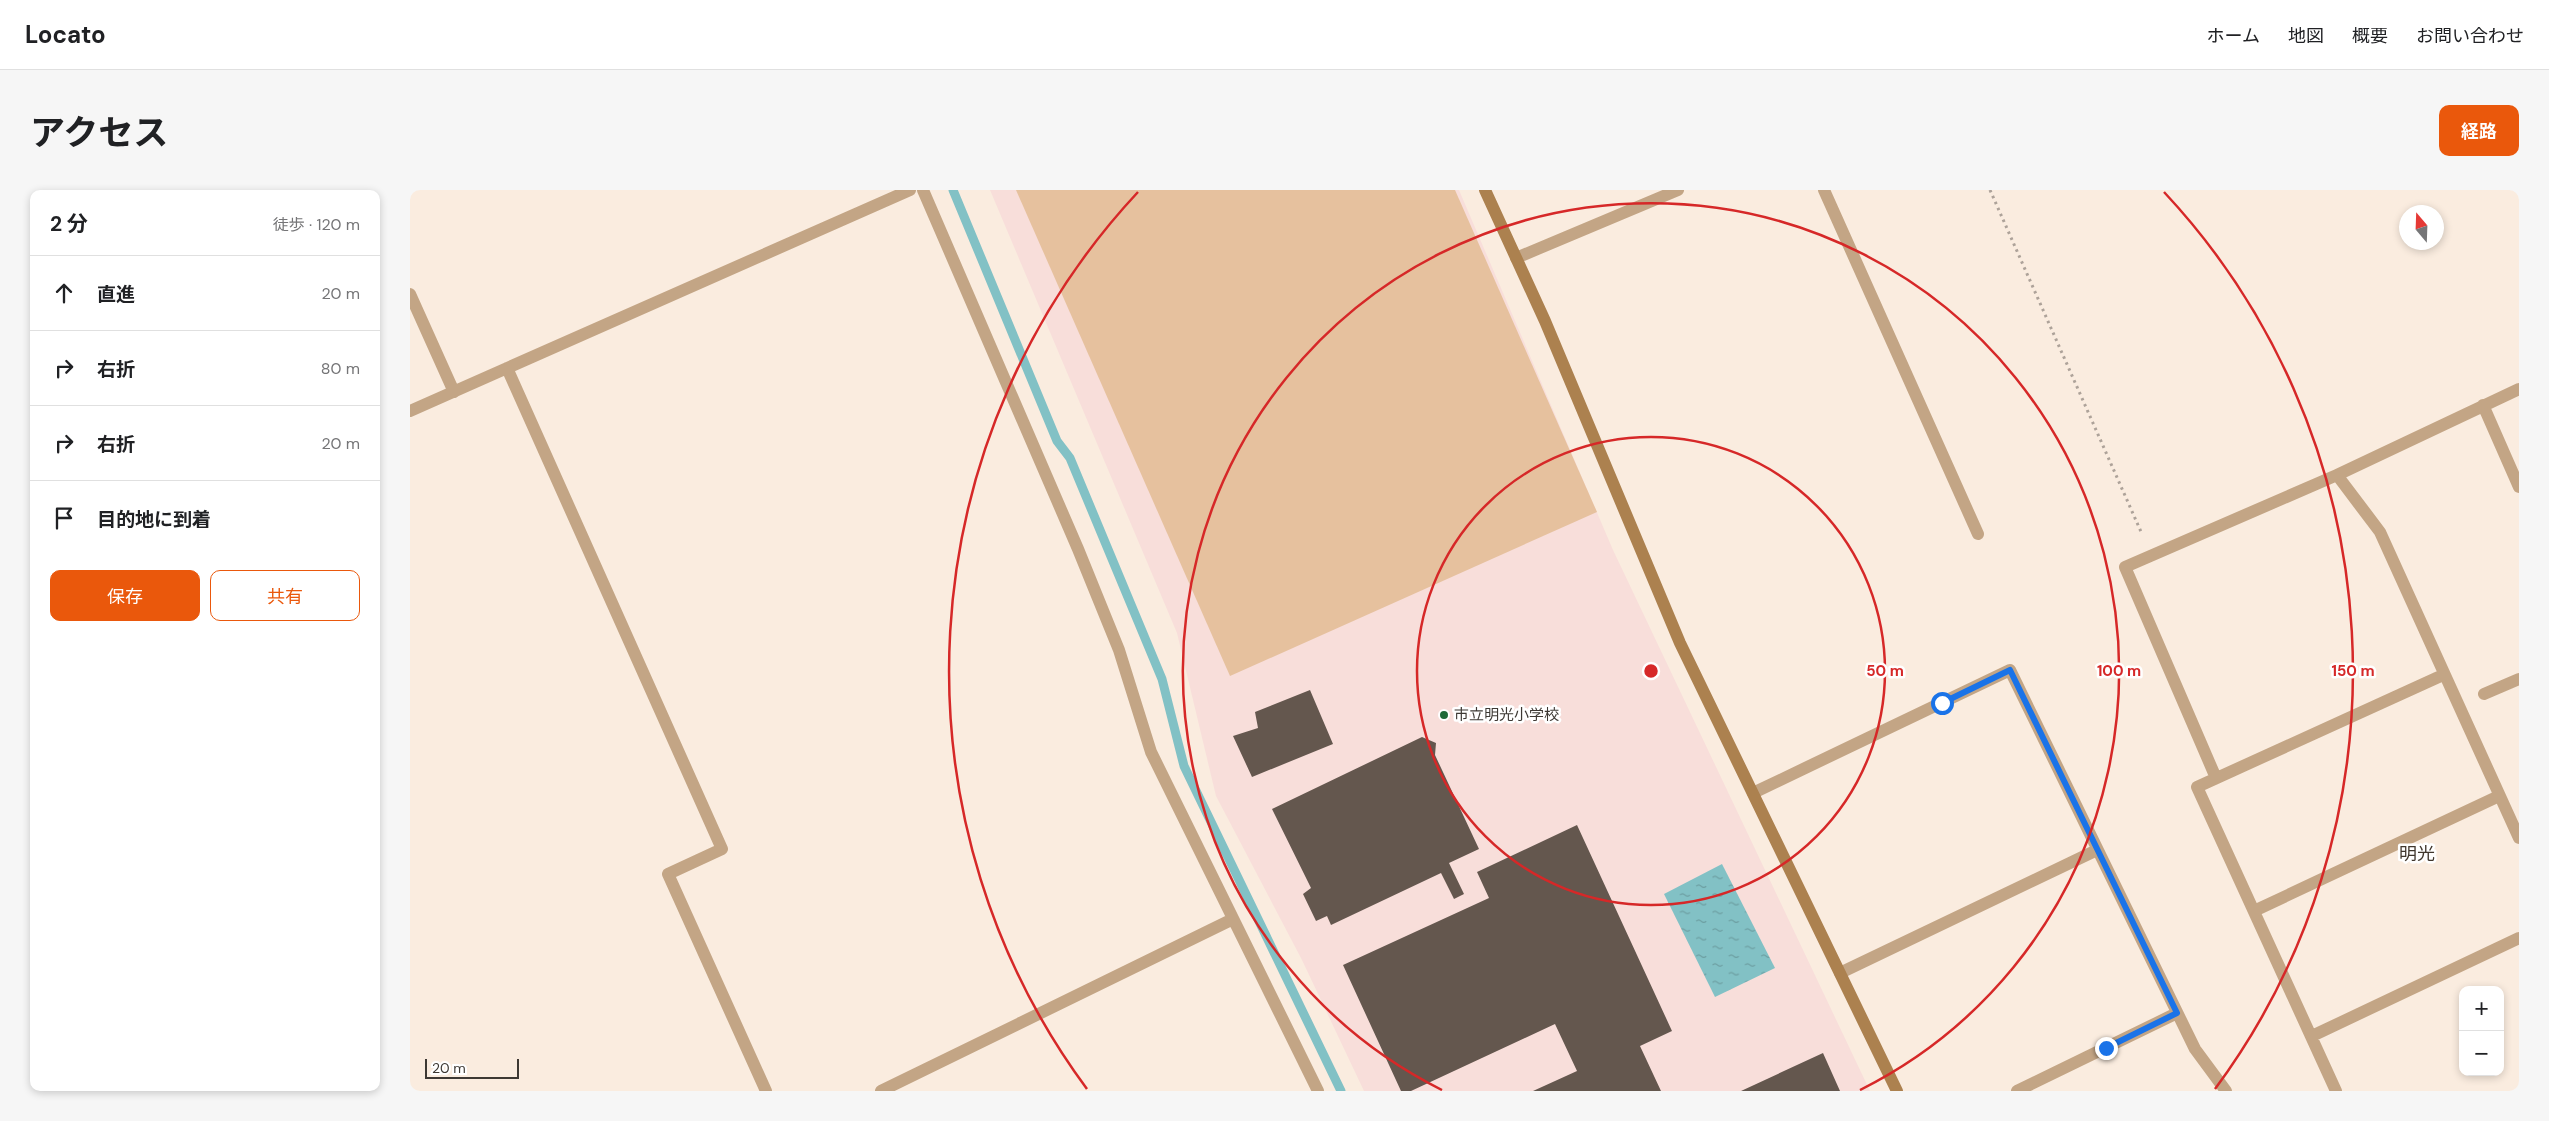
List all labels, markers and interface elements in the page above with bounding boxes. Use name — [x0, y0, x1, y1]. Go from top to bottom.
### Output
text: Locato — [25, 19, 106, 50]
text: ホーム — [2207, 24, 2260, 48]
text: 地図 — [2288, 24, 2324, 48]
text: 概要 — [2352, 24, 2388, 48]
text: お問い合わせ — [2416, 24, 2524, 48]
button: 経路 — [2439, 105, 2519, 156]
text: アクセス — [30, 110, 168, 156]
north arrow — [2399, 205, 2444, 250]
text: 2 分 — [50, 210, 88, 238]
text: 徒歩 · 120 m — [273, 214, 360, 235]
icon: ahead — [50, 279, 78, 307]
text: 直進 — [97, 282, 135, 307]
text: 20 m — [321, 283, 360, 304]
icon: right — [50, 354, 78, 382]
text: 右折 — [97, 357, 135, 382]
text: 80 m — [321, 358, 360, 379]
icon: right — [50, 429, 78, 457]
text: 右折 — [97, 432, 135, 457]
text: 20 m — [321, 433, 360, 454]
icon: arrive — [50, 504, 78, 532]
text: 目的地に到着 — [97, 507, 211, 532]
button: 保存 — [50, 570, 200, 621]
button: 共有 — [210, 570, 360, 621]
text: 50 m — [1866, 661, 1904, 681]
text: 100 m — [2097, 661, 2141, 681]
text: 150 m — [2332, 661, 2375, 681]
centre of rings — [1642, 662, 1660, 680]
route start — [1931, 692, 1954, 715]
place label: 市立明光小学校 — [1454, 705, 1559, 725]
marker: 市立明光小学校 — [1438, 709, 1450, 721]
district label: 明光 — [2399, 842, 2435, 866]
map controls — [2459, 986, 2504, 1076]
button: + — [2459, 986, 2504, 1031]
button: − — [2459, 1031, 2504, 1076]
route end — [2095, 1037, 2118, 1060]
scale bar — [425, 1056, 519, 1079]
text: 20 m — [432, 1059, 466, 1077]

